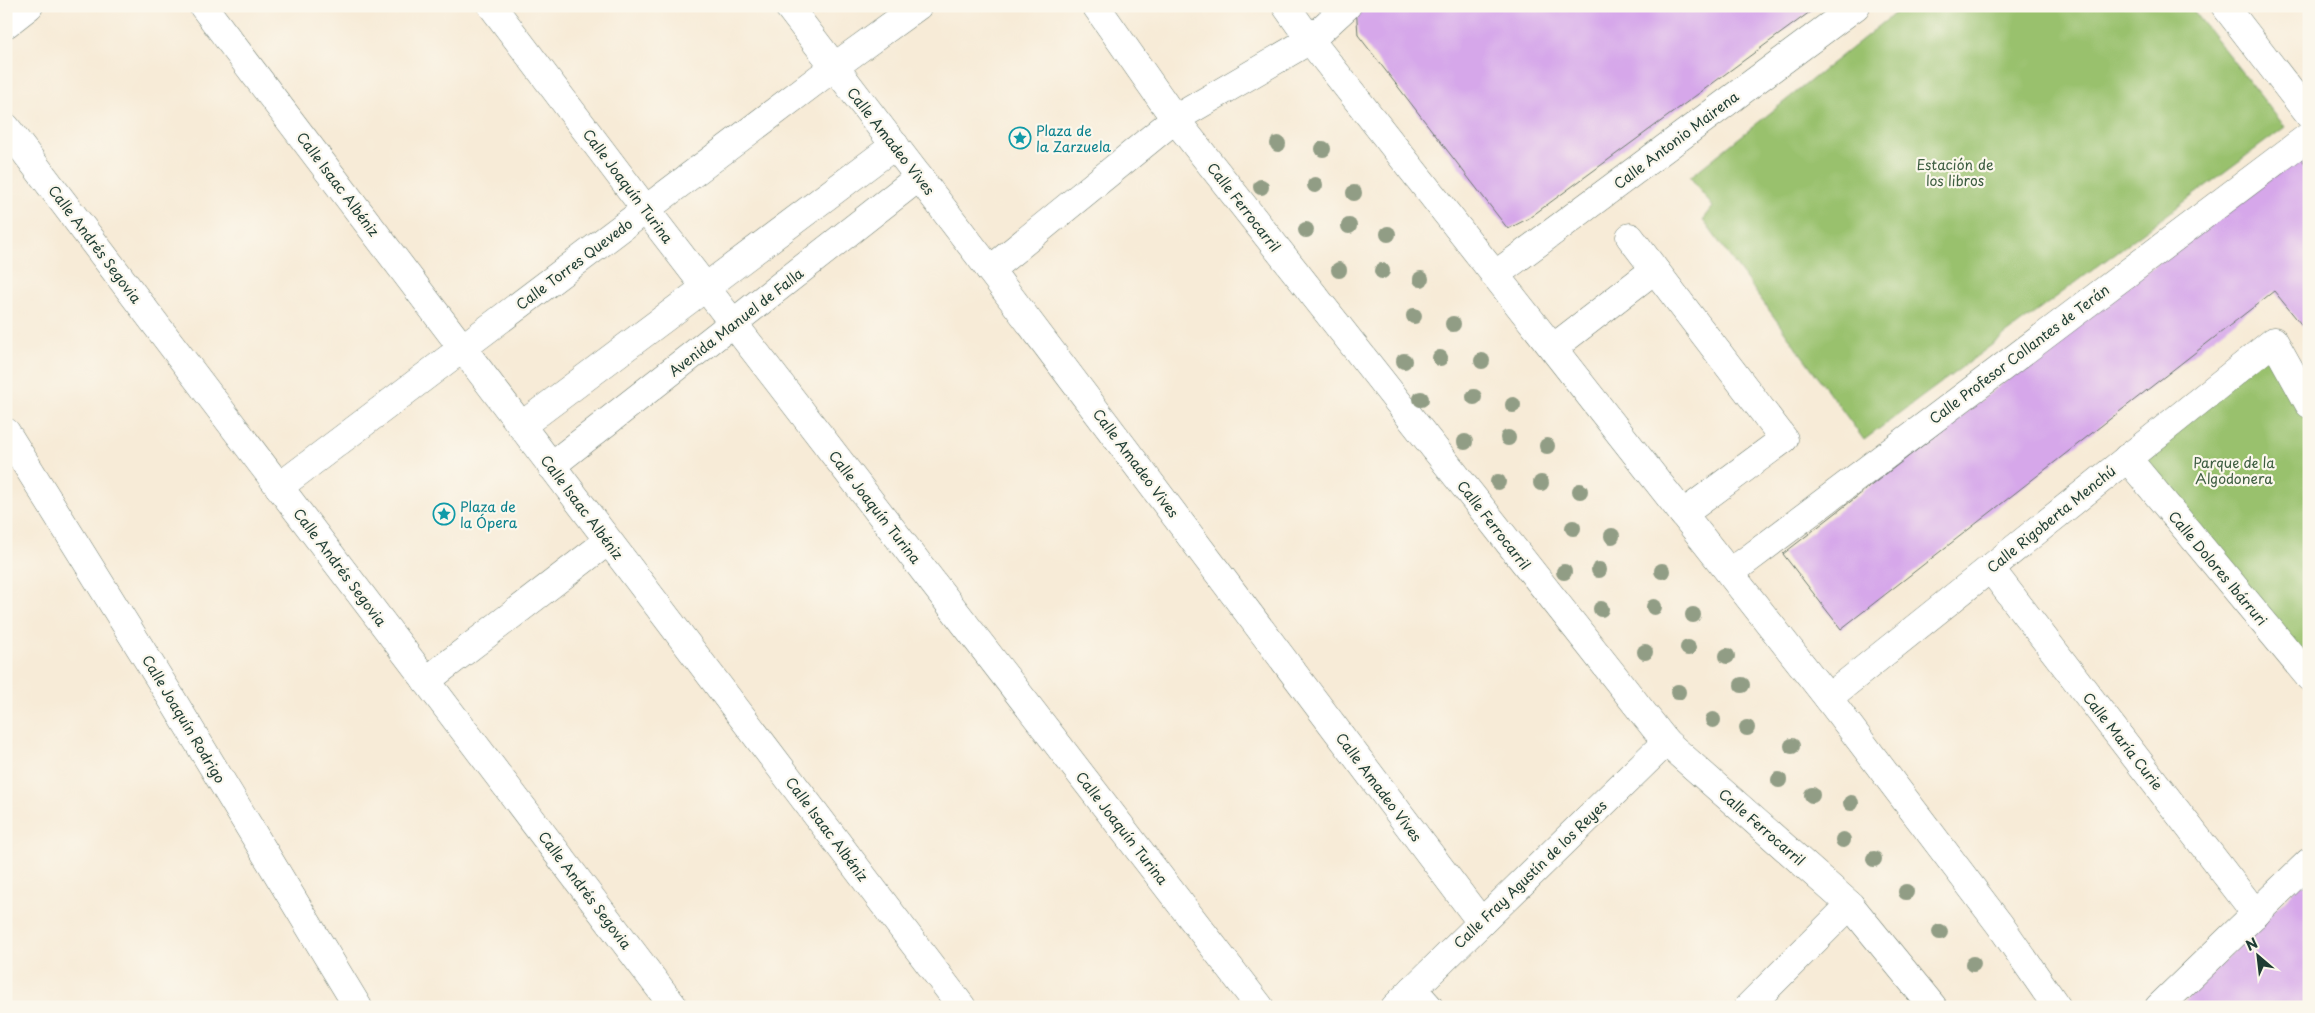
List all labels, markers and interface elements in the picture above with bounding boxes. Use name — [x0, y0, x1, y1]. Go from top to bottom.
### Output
street label: Calle Amadeo Vives — [842, 83, 940, 199]
street label: Calle Antonio Mairena — [1609, 86, 1743, 194]
place label: Plaza de la Zarzuela — [1036, 120, 1111, 157]
street label: Calle Joaquín Turina — [578, 124, 678, 248]
place icon: Plaza de la Zarzuela — [1008, 126, 1032, 150]
street label: Calle Isaac Albéniz — [292, 127, 385, 241]
park label: Estación de los libros — [1916, 154, 1994, 191]
street label: Calle Ferrocarril — [1202, 158, 1286, 256]
street label: Calle Andrés Segovia — [44, 181, 147, 308]
street label: Calle Torres Quevedo — [511, 213, 637, 315]
street label: Avenida Manuel de Falla — [664, 263, 808, 381]
street label: Calle Profesor Collantes de Terán — [1925, 279, 2113, 429]
street label: Calle Amadeo Vives — [1088, 404, 1184, 522]
street label: Calle Joaquín Turina — [824, 446, 926, 568]
street label: Calle Isaac Albéniz — [536, 450, 629, 564]
park label: Parque de la Algodonera — [2193, 452, 2275, 489]
street label: Calle Rigoberta Menchú — [1982, 460, 2120, 578]
street label: Calle Ferrocarril — [1452, 476, 1536, 574]
place label: Plaza de la Ópera — [460, 496, 518, 533]
place icon: Plaza de la Ópera — [432, 502, 456, 526]
street label: Calle Andrés Segovia — [289, 504, 392, 631]
street label: Calle Dolores Ibárruri — [2164, 506, 2272, 630]
street label: Calle Joaquín Rodrigo — [137, 651, 231, 787]
street label: Calle María Curie — [2078, 688, 2168, 794]
street label: Calle Amadeo Vives — [1331, 728, 1427, 846]
street label: Calle Joaquín Turina — [1071, 767, 1173, 889]
street label: Calle Isaac Albéniz — [781, 772, 874, 886]
street label: Calle Ferrocarril — [1714, 783, 1810, 871]
street label: Calle Fray Agustín de los Reyes — [1449, 795, 1611, 953]
street label: Calle Andrés Segovia — [534, 827, 637, 954]
north arrow — [2232, 930, 2282, 980]
text: N — [2242, 932, 2261, 956]

